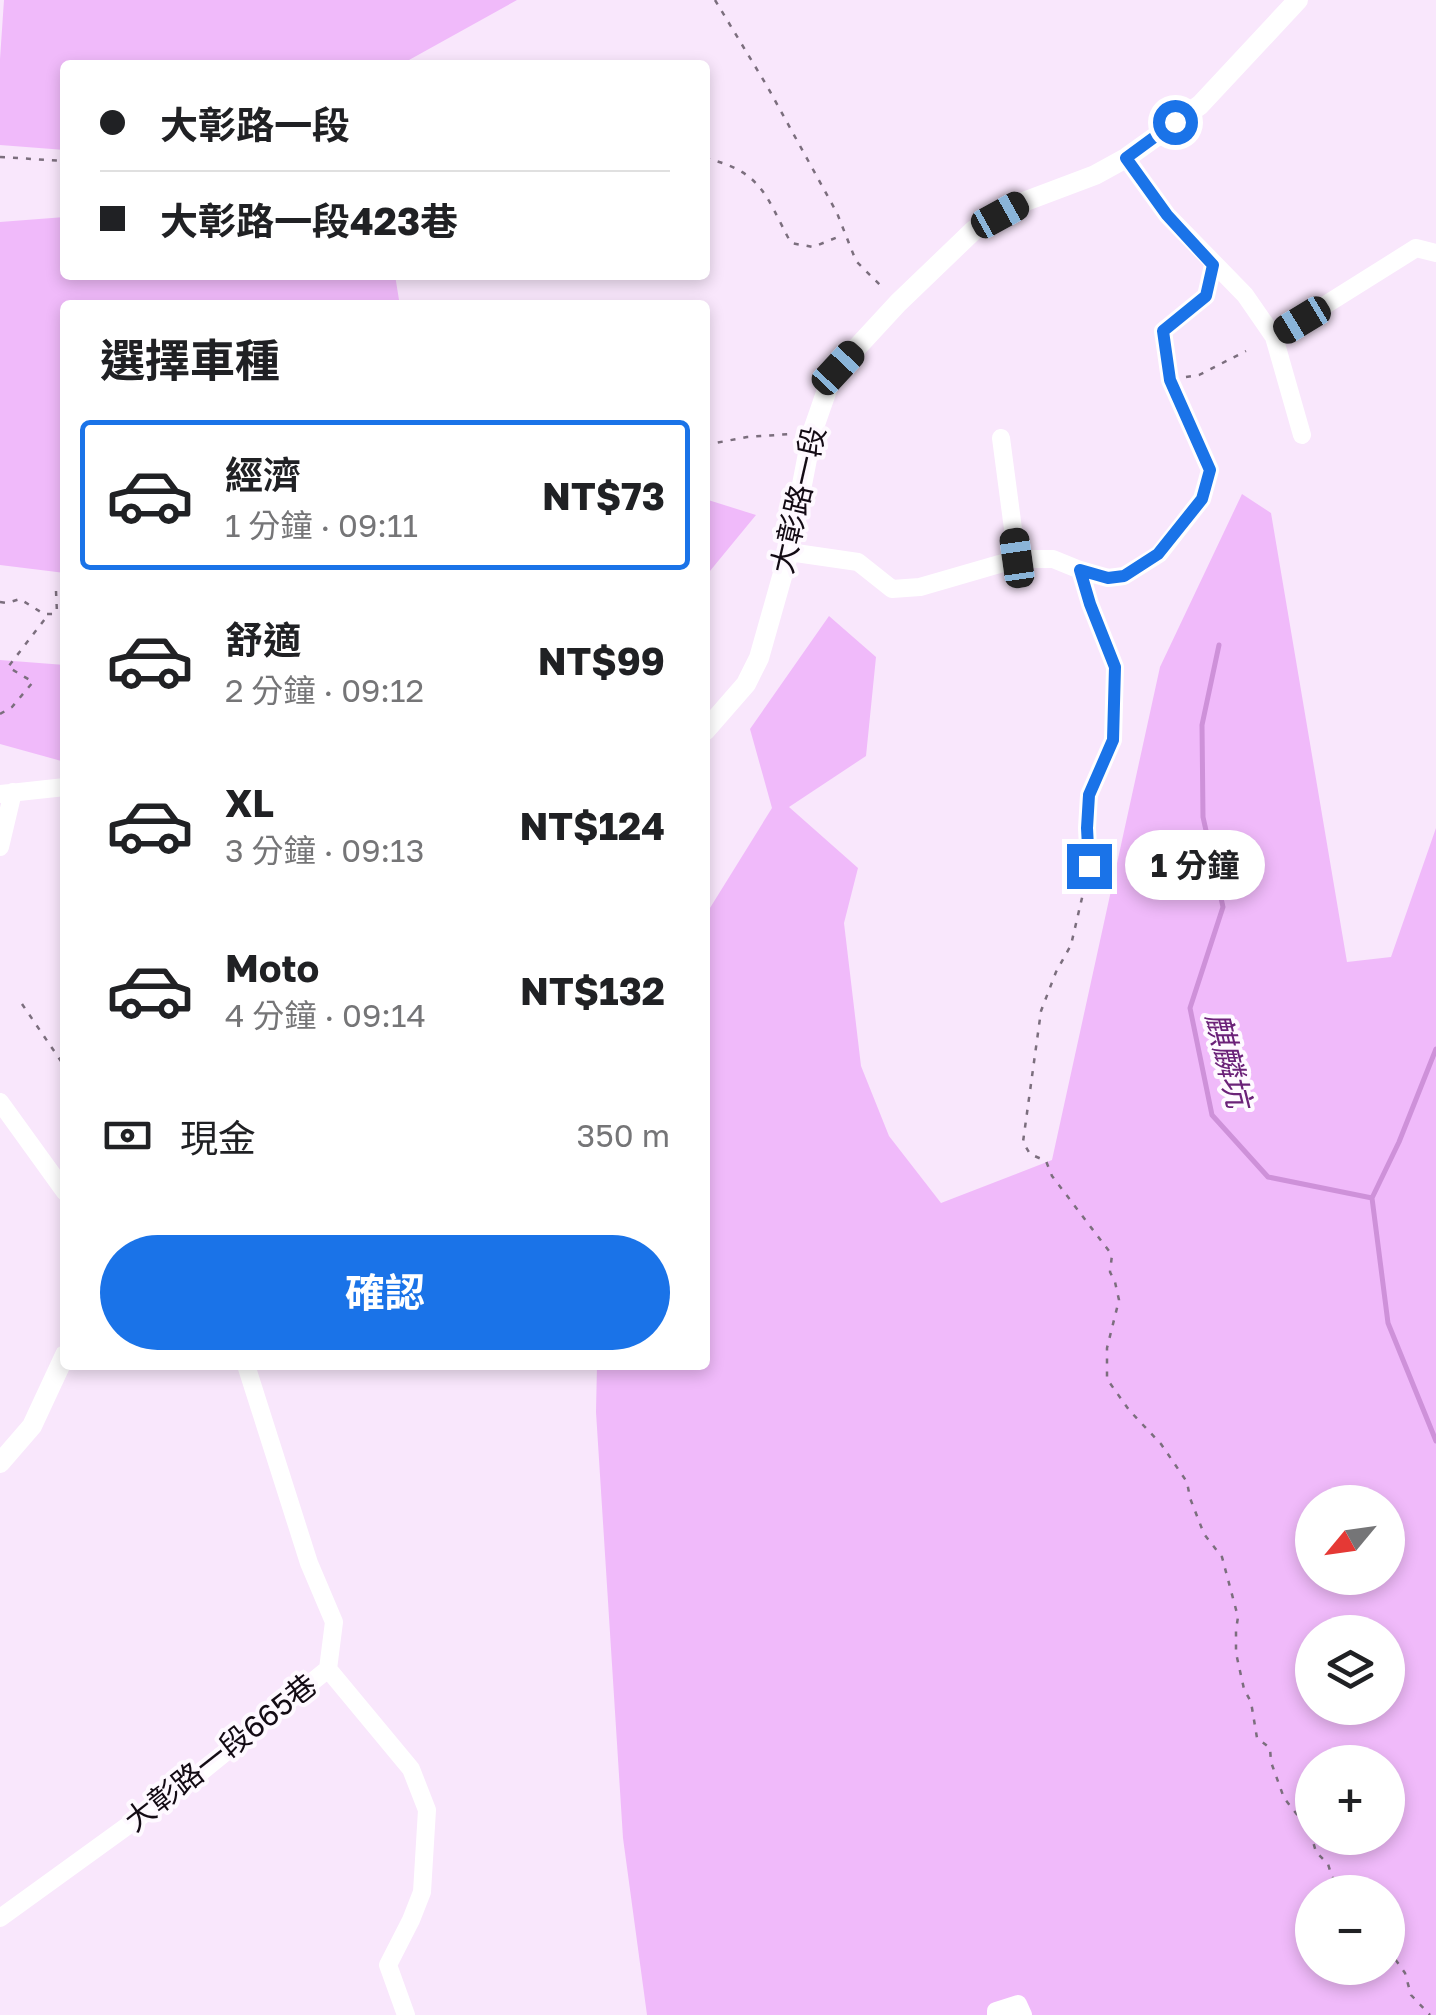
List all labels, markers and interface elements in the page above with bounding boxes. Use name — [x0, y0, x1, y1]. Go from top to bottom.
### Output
route start — [1153, 100, 1198, 145]
text: 大彰路一段 — [160, 102, 350, 147]
car — [966, 187, 1034, 243]
text: 大彰路一段423巷 — [160, 198, 458, 243]
car — [1269, 292, 1335, 348]
text: 選擇車種 — [100, 333, 280, 387]
car — [807, 336, 869, 400]
street label: 大彰路一段 — [764, 423, 832, 577]
icon: car — [105, 450, 195, 540]
text: 經濟 — [225, 452, 301, 497]
text: NT$73 — [542, 473, 665, 518]
text: 1 分鐘 · 09:11 — [225, 506, 418, 544]
car — [998, 526, 1036, 590]
icon: car — [105, 615, 195, 705]
text: 舒適 — [225, 617, 301, 662]
text: NT$99 — [538, 638, 665, 683]
text: 2 分鐘 · 09:12 — [225, 671, 424, 709]
icon: car — [105, 780, 195, 870]
text: XL — [225, 780, 274, 825]
text: NT$124 — [519, 803, 665, 848]
text: 3 分鐘 · 09:13 — [225, 831, 424, 869]
callout: 1 分鐘 — [1124, 831, 1264, 901]
route end — [1067, 844, 1112, 889]
text: 1 分鐘 — [1151, 846, 1239, 884]
icon: car — [105, 945, 195, 1035]
text: Moto — [225, 945, 319, 990]
text: NT$132 — [520, 968, 665, 1013]
text: 4 分鐘 · 09:14 — [225, 996, 426, 1034]
water label: 麒麟坑 — [1199, 1009, 1260, 1115]
icon: cash — [100, 1108, 155, 1163]
text: 現金 — [180, 1115, 256, 1160]
text: 350 m — [577, 1116, 670, 1154]
button: 確認 — [100, 1235, 670, 1350]
north arrow — [1295, 1485, 1405, 1595]
map controls — [1295, 1485, 1405, 1985]
button: layers — [1295, 1615, 1405, 1725]
street label: 大彰路一段665巷 — [117, 1666, 324, 1838]
button: + — [1295, 1745, 1405, 1855]
button: − — [1295, 1875, 1405, 1985]

